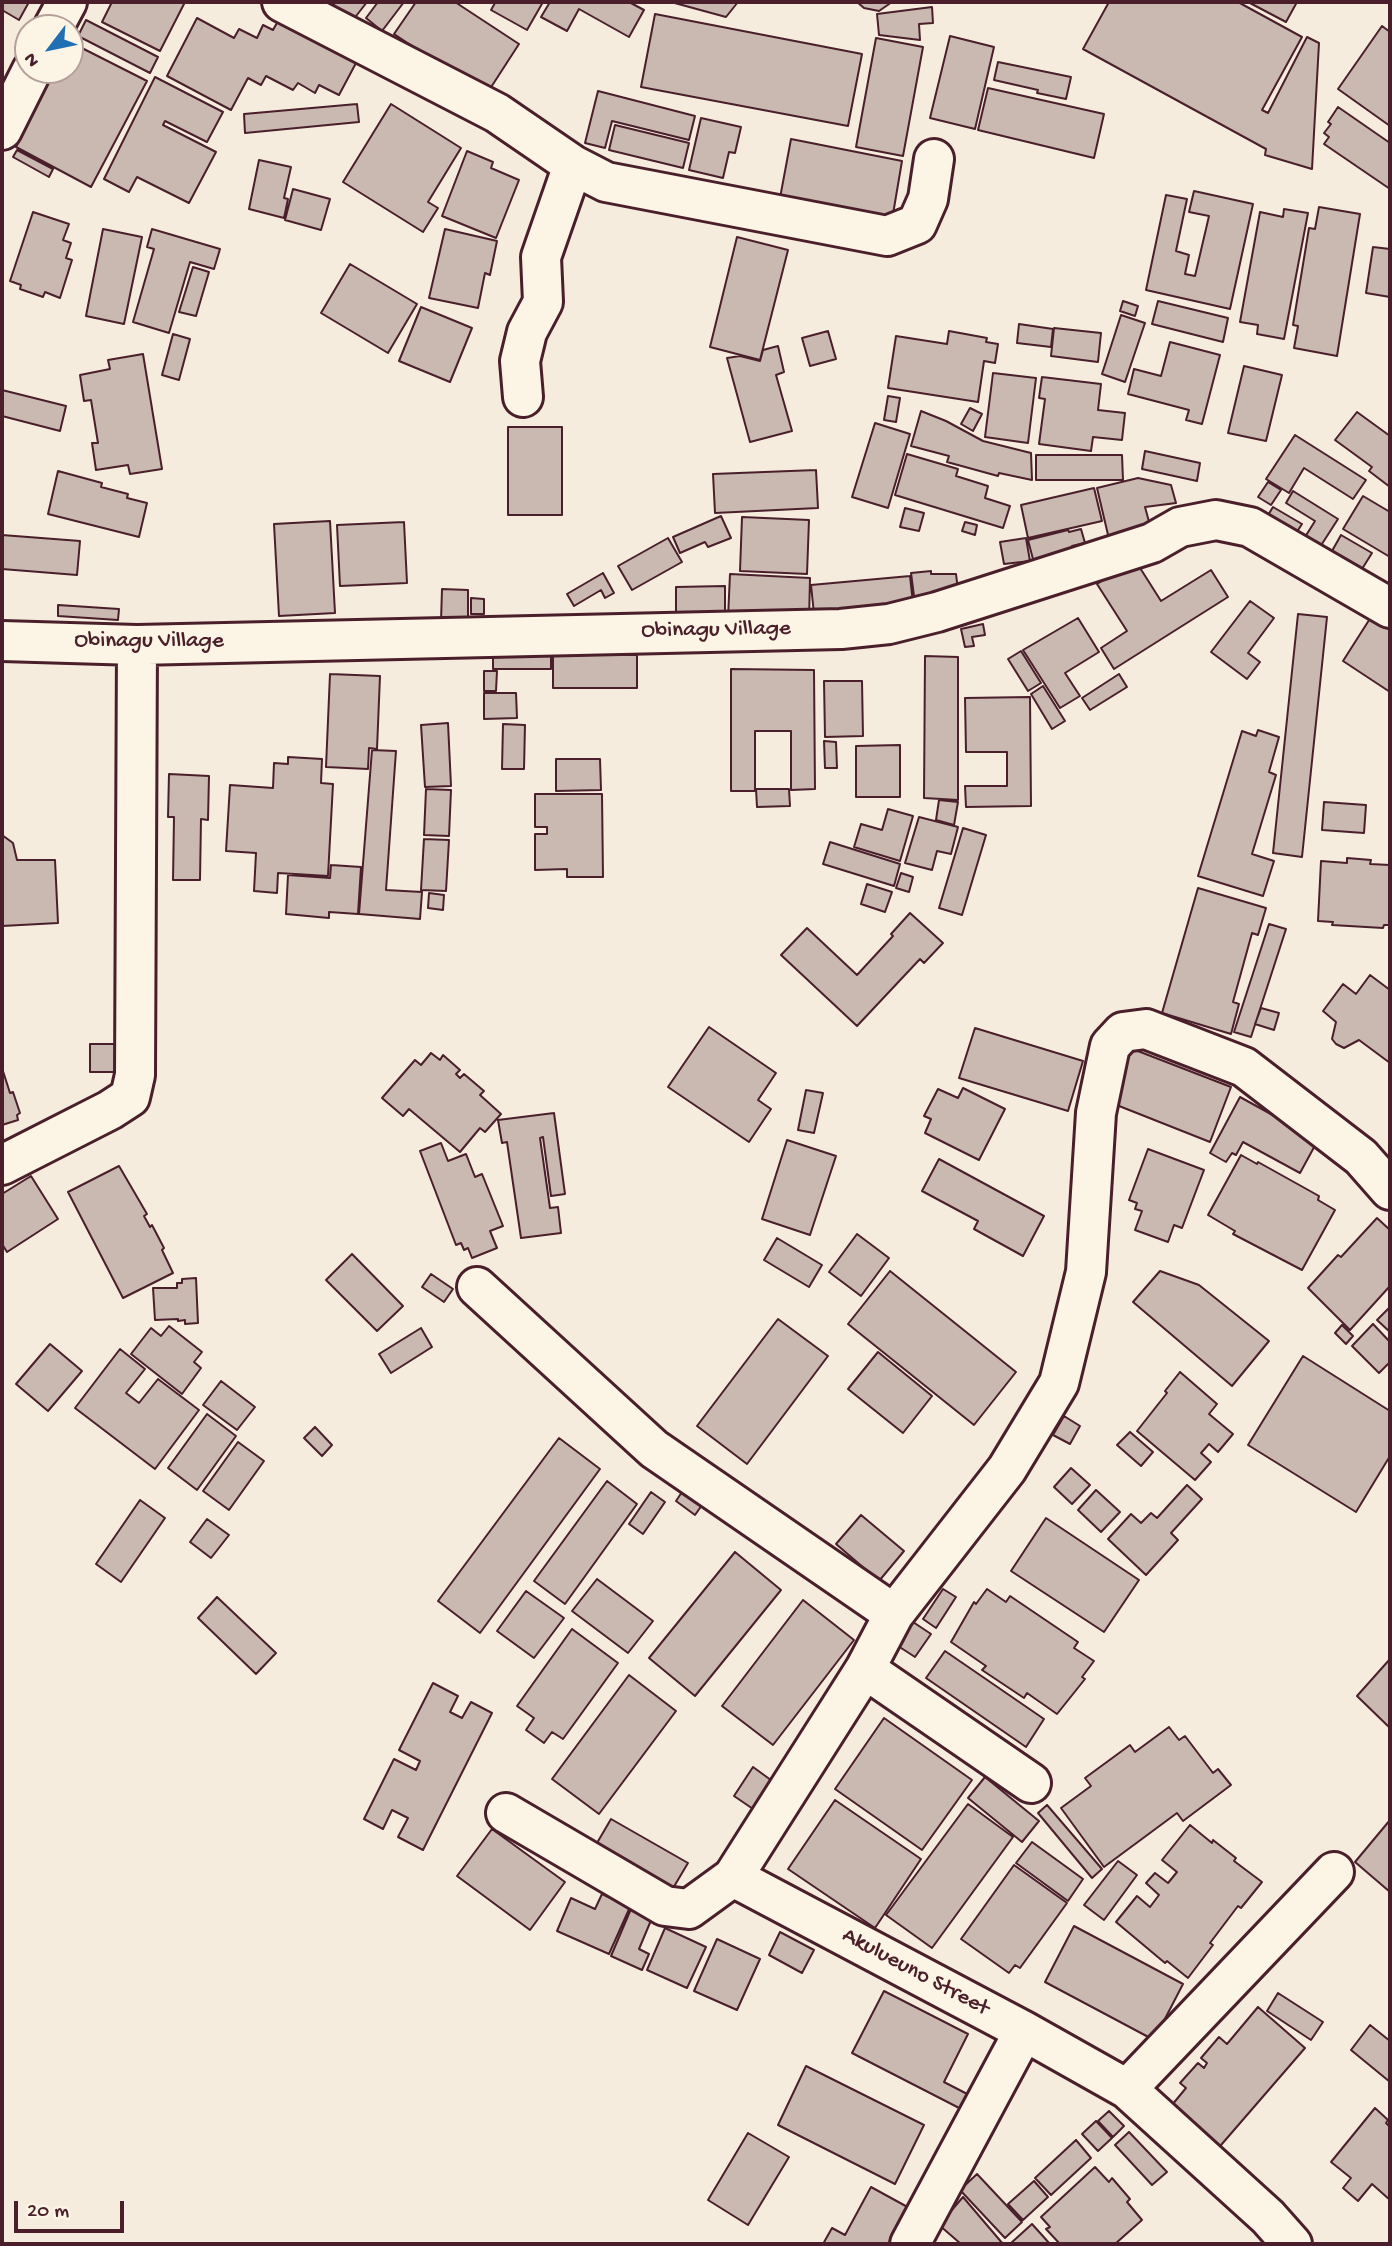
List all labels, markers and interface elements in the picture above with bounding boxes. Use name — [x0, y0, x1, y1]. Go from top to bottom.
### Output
north arrow — [14, 14, 84, 84]
text: N — [19, 48, 46, 71]
street label: Obinagu Village — [641, 616, 791, 646]
street label: Obinagu Village — [74, 628, 224, 656]
street label: Akulueuno Street — [837, 1923, 993, 2023]
scale bar — [18, 2186, 128, 2230]
text: 20 m — [27, 2200, 69, 2225]

